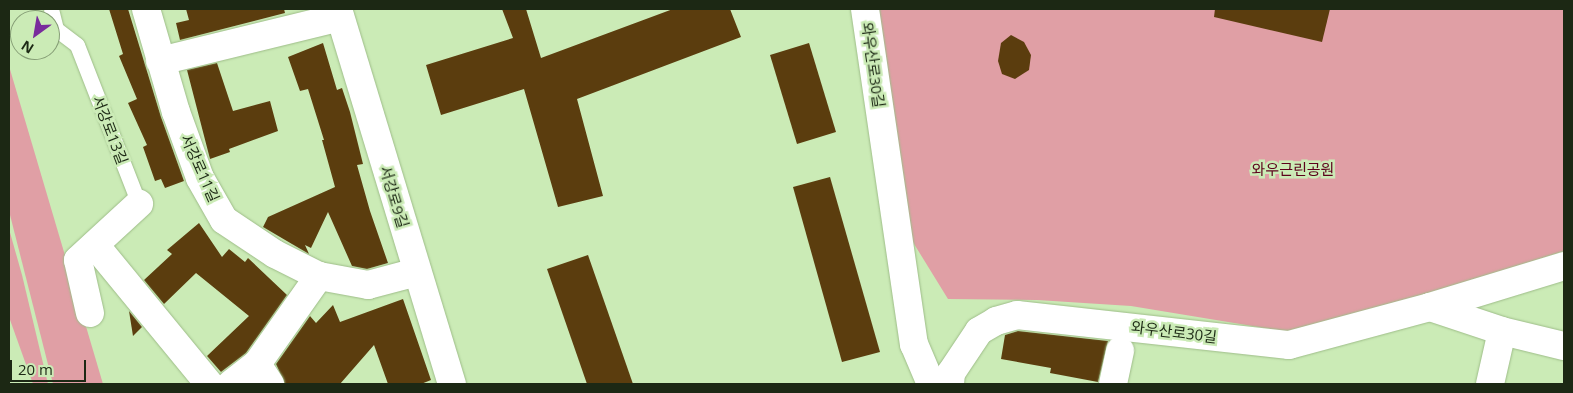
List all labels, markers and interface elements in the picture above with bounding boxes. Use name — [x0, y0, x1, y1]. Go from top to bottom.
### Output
north arrow — [10, 10, 60, 60]
street label: 와우산로30길 — [858, 21, 888, 109]
text: N — [17, 36, 37, 58]
street label: 서강로13길 — [89, 93, 131, 167]
street label: 서강로11길 — [177, 131, 223, 205]
park label: 와우근린공원 — [1252, 161, 1334, 179]
street label: 서강로9길 — [376, 164, 412, 230]
street label: 와우산로30길 — [1130, 318, 1218, 346]
scale bar — [12, 350, 89, 382]
text: 20 m — [18, 359, 53, 379]

